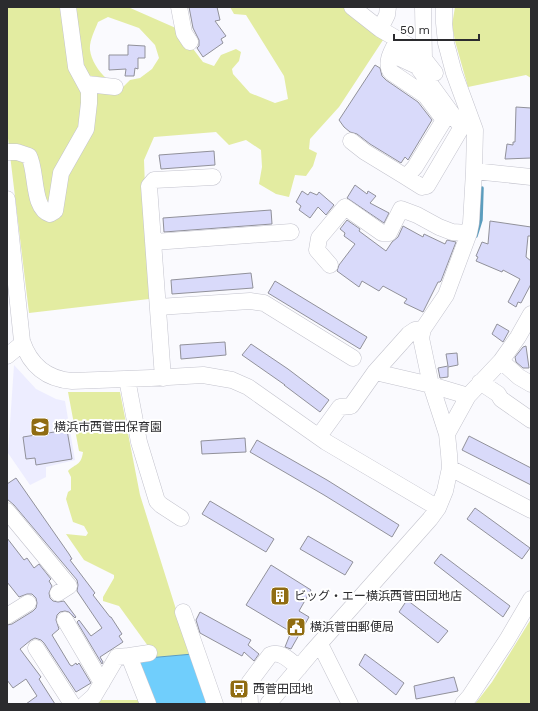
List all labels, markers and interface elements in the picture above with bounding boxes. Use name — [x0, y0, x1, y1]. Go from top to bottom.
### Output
scale bar — [394, 16, 479, 42]
text: 50 m — [400, 23, 430, 37]
school or university icon: 横浜市西菅田保育園 — [29, 416, 51, 438]
place label: 横浜市西菅田保育園 — [54, 420, 162, 434]
building icon: ビッグ・エー横浜西菅田団地店 — [269, 585, 291, 607]
place label: ビッグ・エー横浜西菅田団地店 — [294, 589, 462, 603]
public building icon: 横浜菅田郵便局 — [285, 616, 307, 638]
place label: 横浜菅田郵便局 — [310, 620, 394, 634]
bus stop icon: 西菅田団地 — [228, 678, 250, 700]
place label: 西菅田団地 — [253, 682, 313, 696]

